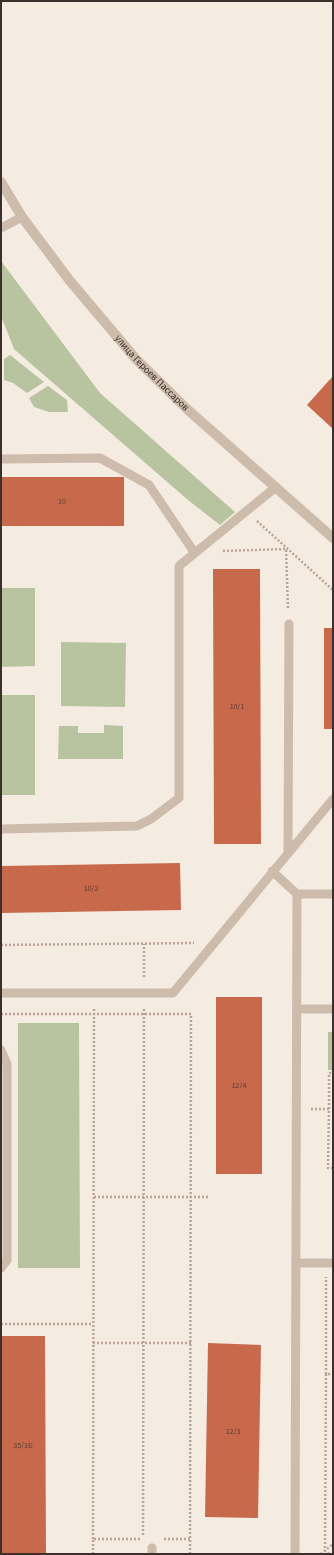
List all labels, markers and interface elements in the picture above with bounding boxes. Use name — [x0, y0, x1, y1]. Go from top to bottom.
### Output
street label: улица Героев Пассаров — [111, 332, 192, 414]
house number: 10 — [58, 496, 66, 507]
house number: 10/1 — [230, 701, 244, 712]
house number: 10/2 — [84, 883, 98, 894]
house number: 12/4 — [232, 1080, 246, 1091]
house number: 12/3 — [226, 1426, 240, 1437]
house number: 35/1Б — [13, 1440, 33, 1451]

